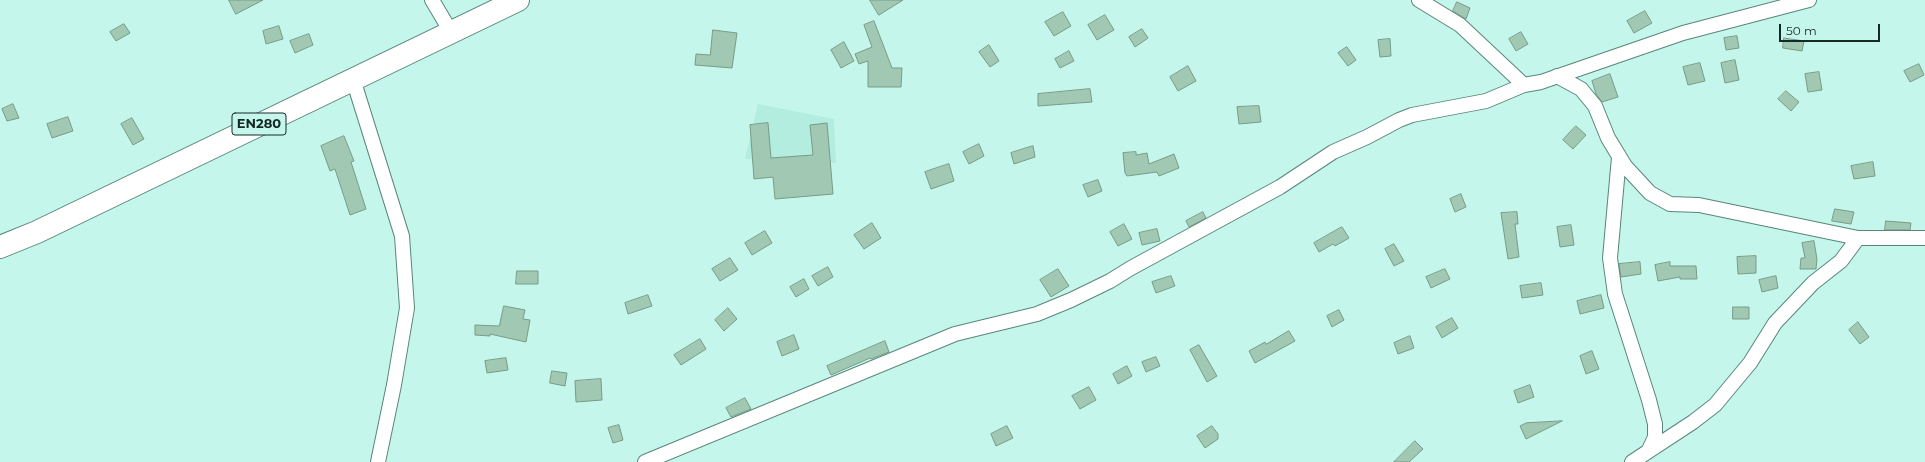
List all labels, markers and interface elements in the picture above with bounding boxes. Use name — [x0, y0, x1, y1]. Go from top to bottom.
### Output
scale bar — [1781, 16, 1882, 42]
text: 50 m — [1786, 23, 1817, 38]
road number: EN280 — [232, 113, 286, 135]

